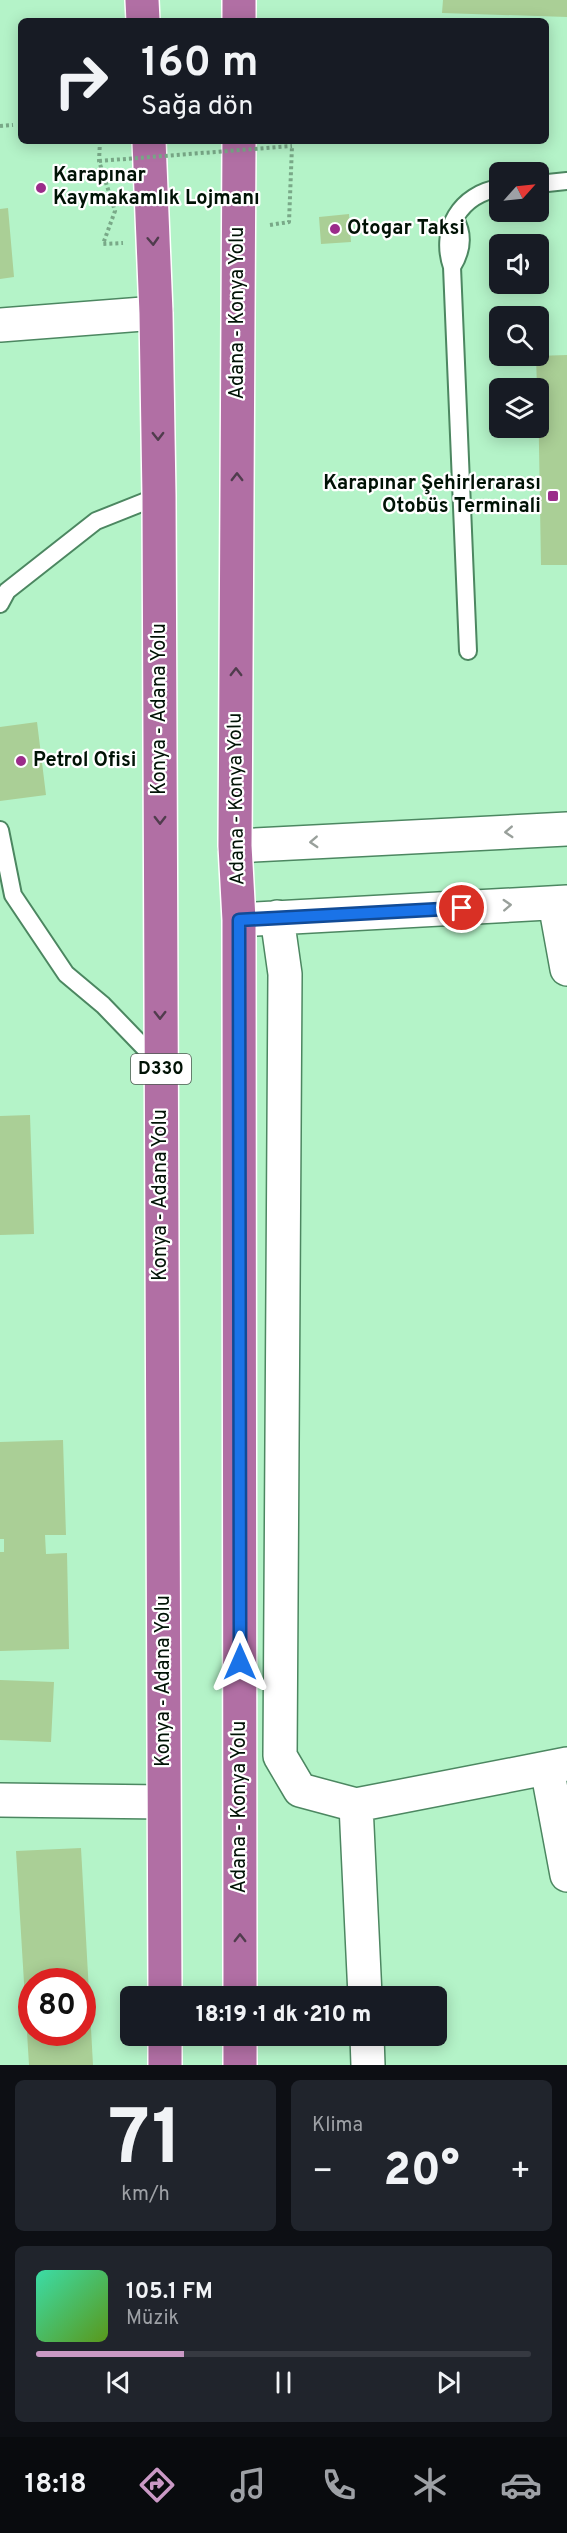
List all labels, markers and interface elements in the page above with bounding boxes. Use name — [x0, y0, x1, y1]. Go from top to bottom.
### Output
text: 160 m — [141, 38, 259, 91]
icon: right — [42, 42, 120, 120]
text: Sağa dön — [141, 90, 253, 124]
north arrow — [489, 162, 549, 222]
map controls — [489, 162, 549, 438]
place label: Karapınar Kaymakamlık Lojmanı — [53, 163, 260, 212]
marker: Karapınar Kaymakamlık Lojmanı — [34, 181, 48, 195]
place label: Otogar Taksi — [347, 216, 465, 242]
marker: Otogar Taksi — [328, 222, 342, 236]
street label: Adana - Konya Yolu — [225, 227, 251, 399]
button: sound — [489, 234, 549, 294]
one-way arrow — [147, 237, 160, 246]
button: search — [489, 306, 549, 366]
button: layers — [489, 378, 549, 438]
one-way arrow — [152, 432, 165, 441]
place label: Karapınar Şehirlerarası Otobüs Terminali — [323, 471, 541, 520]
one-way arrow — [231, 473, 243, 482]
marker: Karapınar Şehirlerarası Otobüs Terminali — [546, 489, 560, 503]
street label: Konya - Adana Yolu — [147, 623, 173, 795]
one-way arrow — [230, 668, 242, 677]
street label: Adana - Konya Yolu — [222, 712, 252, 886]
place label: Petrol Ofisi — [33, 748, 136, 774]
marker: Petrol Ofisi — [14, 754, 28, 768]
one-way arrow — [154, 816, 166, 825]
one-way arrow — [504, 825, 513, 838]
one-way arrow — [309, 836, 318, 849]
pin — [436, 882, 487, 933]
icon: arrive — [445, 891, 478, 924]
one-way arrow — [503, 899, 512, 912]
one-way arrow — [154, 1011, 167, 1020]
road number: D330 — [131, 1054, 191, 1084]
street label: Konya - Adana Yolu — [148, 1109, 174, 1281]
street label: Konya - Adana Yolu — [151, 1595, 177, 1767]
position arrow — [208, 1630, 272, 1694]
street label: Adana - Konya Yolu — [227, 1721, 253, 1893]
one-way arrow — [234, 1934, 246, 1943]
speed limit sign: 80 — [18, 1968, 96, 2046]
text: 18:19 · 1 dk · 210 m — [196, 2002, 371, 2029]
text: 71 — [108, 2093, 183, 2192]
text: Klima — [312, 2113, 363, 2139]
text: 20° — [383, 2144, 460, 2201]
text: − — [312, 2152, 333, 2194]
text: + — [510, 2152, 531, 2194]
text: km/h — [121, 2182, 170, 2208]
text: 105.1 FM — [126, 2279, 213, 2306]
text: Müzik — [126, 2306, 179, 2332]
icon: previous — [102, 2366, 135, 2399]
icon: pause — [267, 2366, 300, 2399]
icon: next — [432, 2366, 465, 2399]
icon: directions — [136, 2464, 178, 2506]
icon: music — [227, 2464, 269, 2506]
icon: phone — [318, 2464, 360, 2506]
icon: climate — [409, 2464, 451, 2506]
icon: car — [500, 2464, 542, 2506]
text: 18:18 — [25, 2468, 87, 2502]

